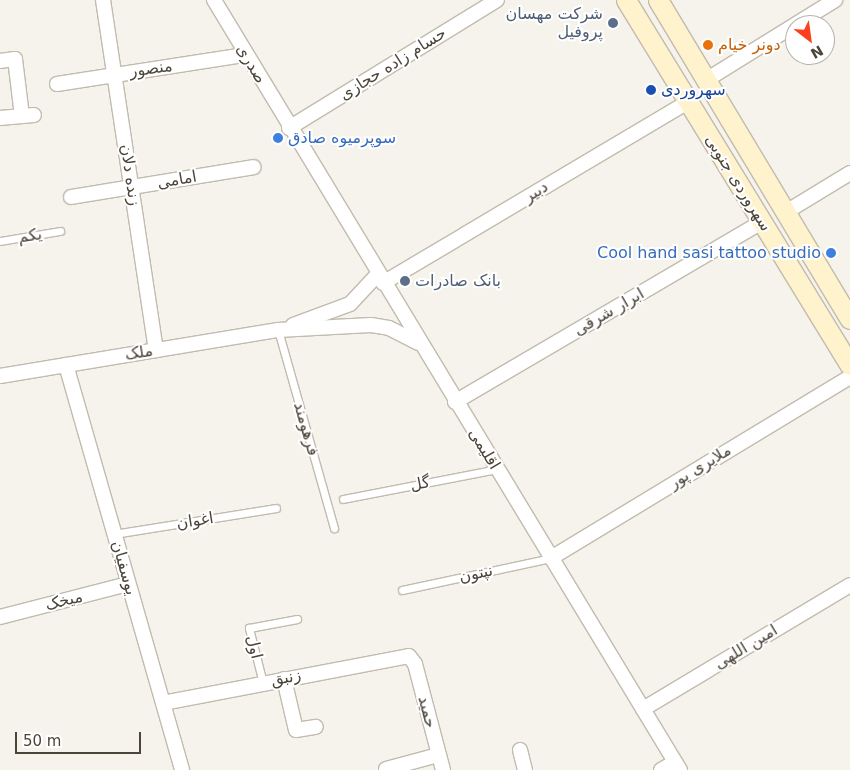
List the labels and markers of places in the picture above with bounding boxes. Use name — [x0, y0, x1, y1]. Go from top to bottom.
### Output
place label: شرکت مهسان پروفیل — [506, 4, 603, 42]
marker: شرکت مهسان پروفیل — [607, 17, 619, 29]
place label: دونر خیام — [718, 35, 781, 55]
marker: دونر خیام — [702, 39, 714, 51]
place label: سهروردی — [661, 80, 726, 100]
marker: سهروردی — [645, 84, 657, 96]
place label: سوپرمیوه صادق — [288, 128, 396, 148]
marker: سوپرمیوه صادق — [272, 132, 284, 144]
place label: Cool hand sasi tattoo studio — [597, 243, 821, 263]
marker: Cool hand sasi tattoo studio — [825, 247, 837, 259]
place label: بانک صادرات — [415, 271, 501, 291]
marker: بانک صادرات — [399, 275, 411, 287]

